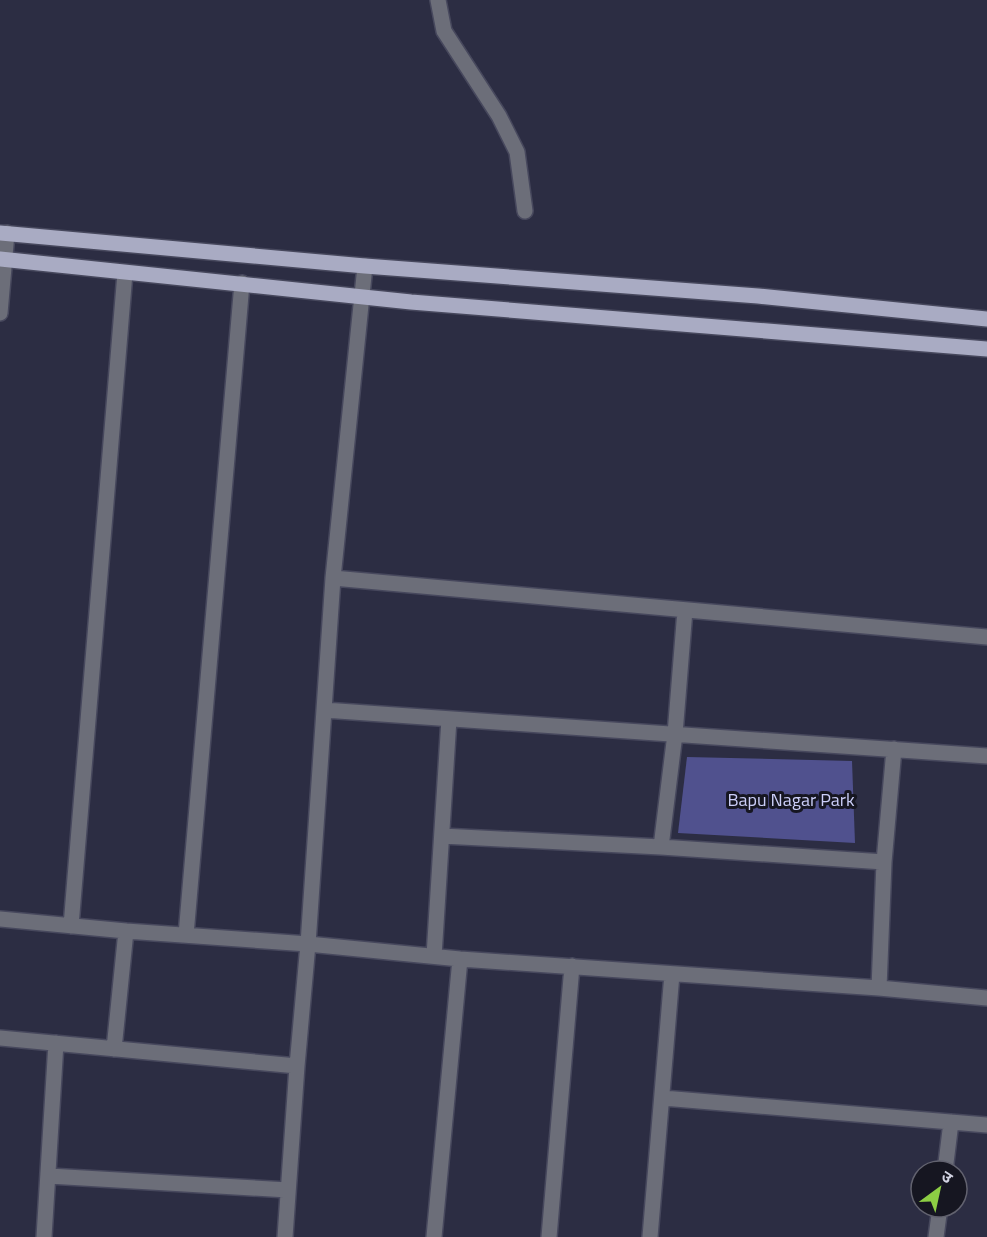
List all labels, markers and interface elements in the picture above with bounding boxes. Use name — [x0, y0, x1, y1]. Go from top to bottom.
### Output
park label: Bapu Nagar Park — [727, 786, 855, 813]
north arrow — [909, 1159, 969, 1219]
text: उ — [937, 1164, 958, 1189]

